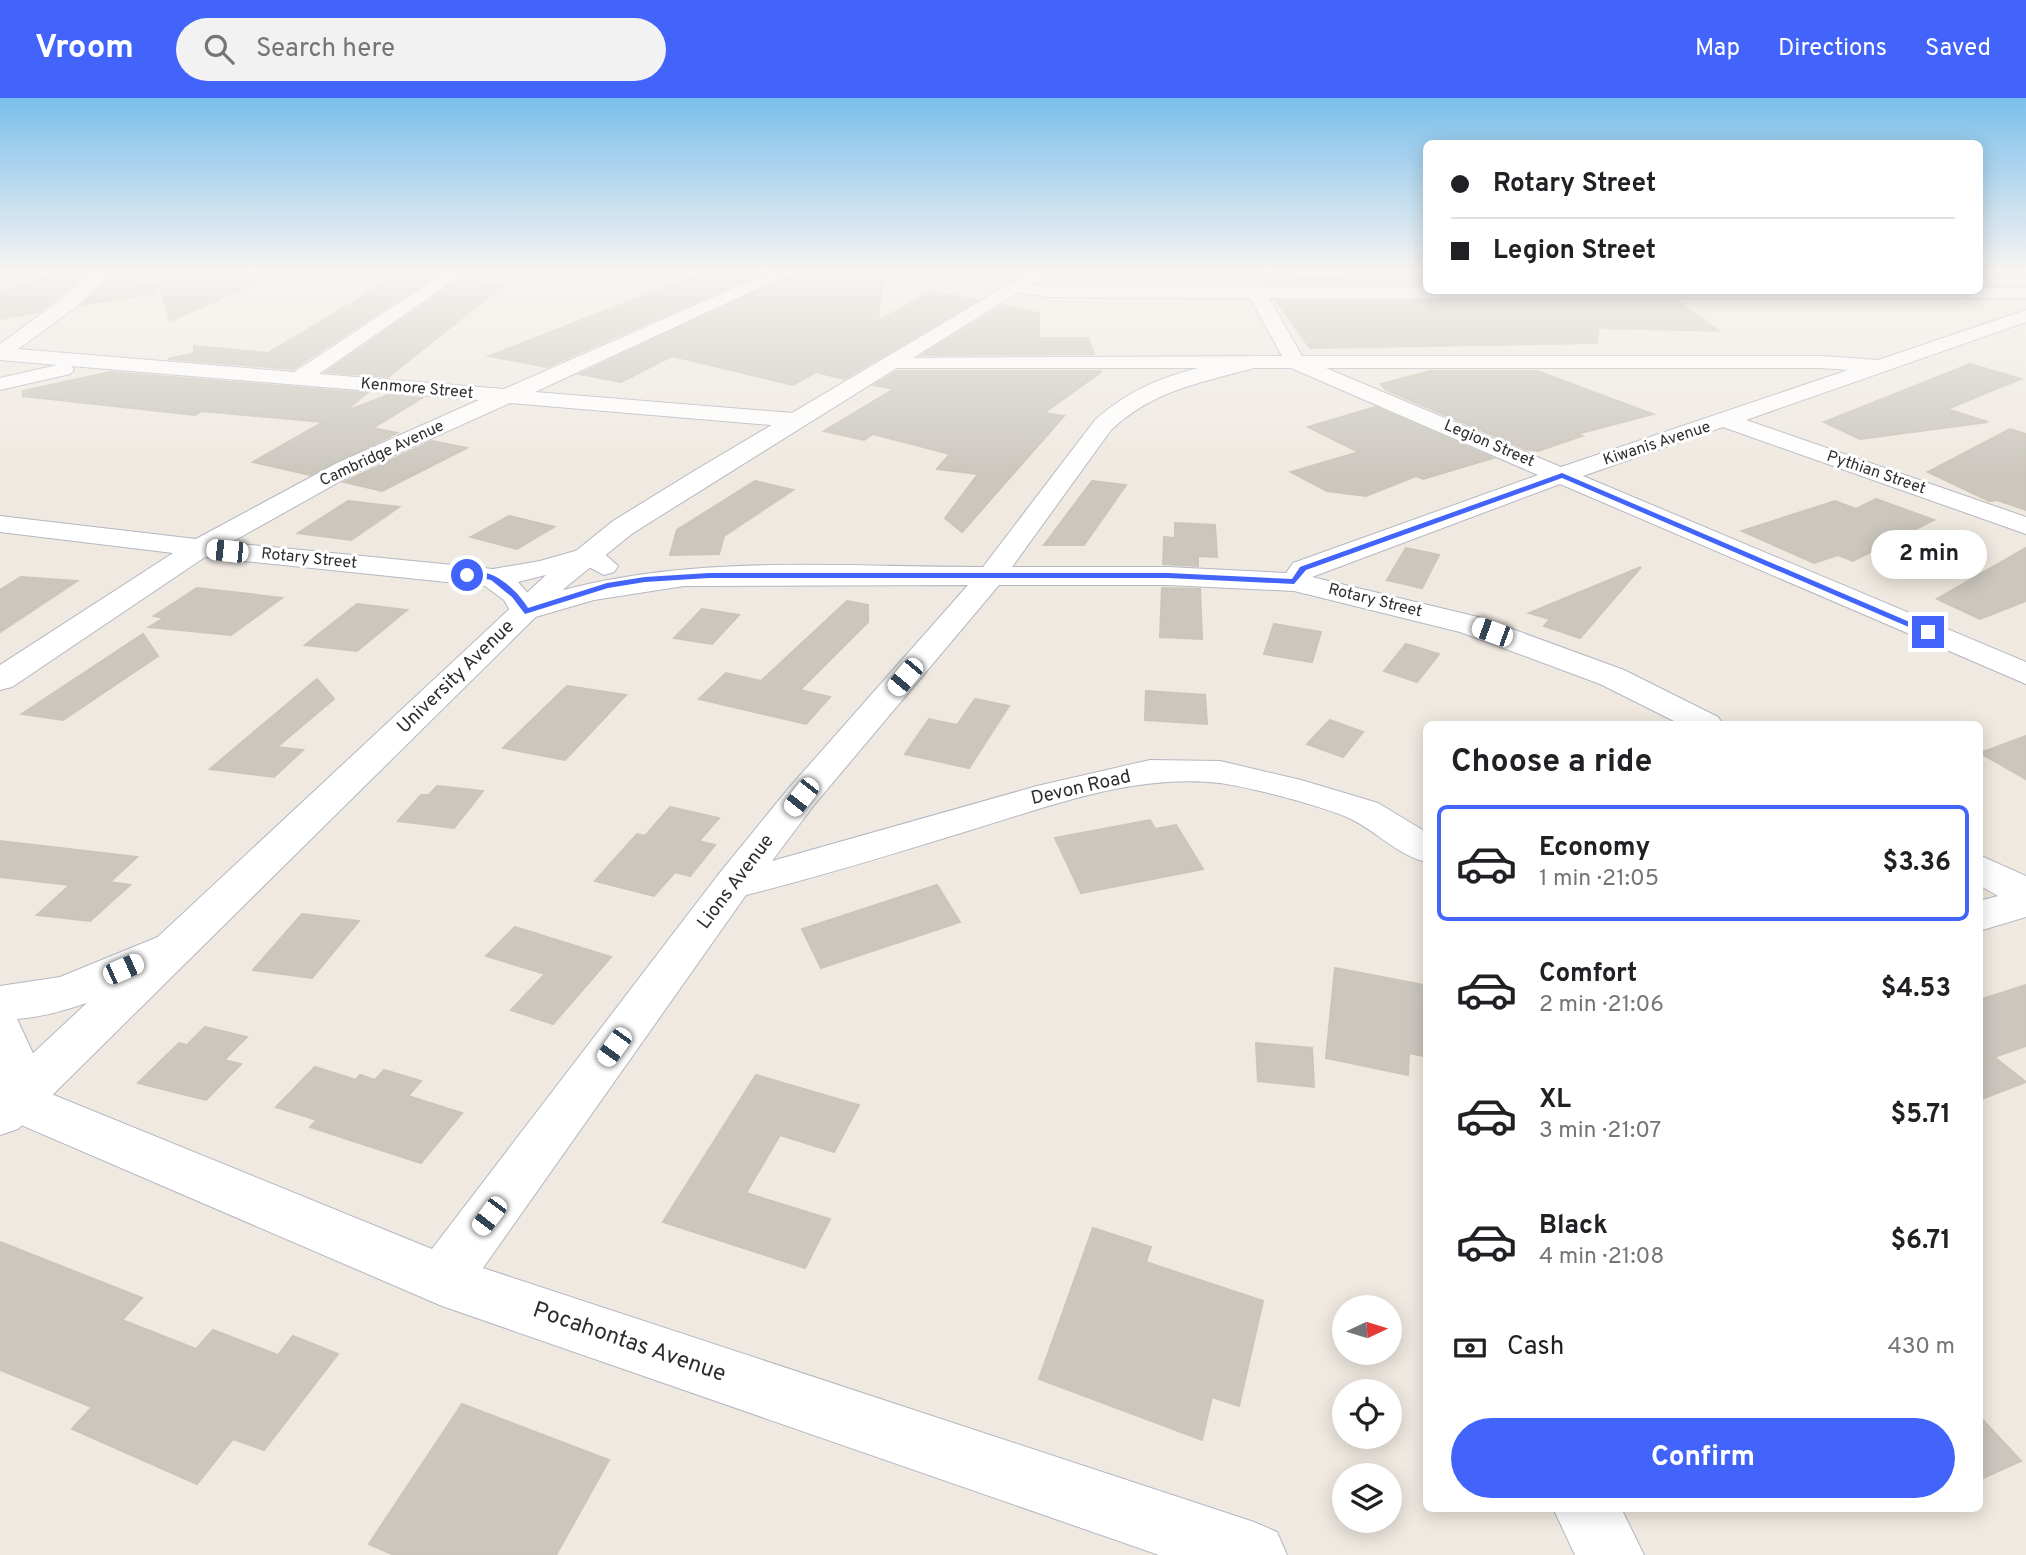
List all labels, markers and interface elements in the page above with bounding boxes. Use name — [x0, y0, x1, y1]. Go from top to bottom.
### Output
search box — [176, 18, 666, 81]
text: Vroom — [35, 28, 134, 70]
icon: search — [200, 30, 238, 68]
text: Search here — [256, 33, 395, 66]
text: Map — [1695, 34, 1740, 64]
text: Directions — [1778, 34, 1887, 64]
text: Saved — [1925, 34, 1991, 64]
text: Rotary Street — [1493, 168, 1656, 201]
text: Legion Street — [1493, 235, 1656, 268]
street label: Kenmore Street — [360, 374, 474, 404]
street label: Cambridge Avenue — [317, 416, 447, 492]
street label: Legion Street — [1441, 416, 1537, 472]
street label: Kiwanis Avenue — [1601, 417, 1713, 471]
street label: Pythian Street — [1824, 447, 1928, 499]
callout: 2 min — [1870, 531, 1986, 580]
car — [206, 538, 249, 564]
text: 2 min — [1899, 540, 1959, 569]
street label: Rotary Street — [260, 544, 358, 574]
route start — [451, 559, 483, 591]
street label: Rotary Street — [1326, 580, 1424, 622]
street label: University Avenue — [392, 615, 520, 739]
car — [1469, 615, 1516, 649]
route end — [1912, 616, 1944, 648]
car — [884, 654, 927, 700]
text: Choose a ride — [1451, 743, 1652, 783]
street label: Devon Road — [1029, 765, 1133, 811]
car — [780, 774, 823, 820]
street label: Lions Avenue — [692, 830, 780, 934]
icon: car — [1455, 832, 1518, 895]
text: Economy — [1539, 832, 1650, 865]
text: $3.36 — [1882, 847, 1951, 880]
text: 1 min · 21:05 — [1539, 865, 1659, 894]
car — [100, 951, 147, 987]
icon: car — [1455, 958, 1518, 1021]
text: Comfort — [1539, 958, 1637, 991]
text: $4.53 — [1881, 973, 1951, 1006]
text: 2 min · 21:06 — [1539, 991, 1664, 1020]
car — [594, 1024, 635, 1070]
icon: car — [1455, 1084, 1518, 1147]
text: XL — [1539, 1084, 1571, 1117]
text: $5.71 — [1891, 1099, 1951, 1132]
text: 3 min · 21:07 — [1539, 1117, 1661, 1146]
car — [468, 1193, 511, 1239]
icon: car — [1455, 1210, 1518, 1273]
text: Black — [1539, 1210, 1608, 1243]
text: $6.71 — [1890, 1225, 1951, 1258]
text: 4 min · 21:08 — [1539, 1243, 1664, 1272]
north arrow — [1332, 1295, 1402, 1365]
map controls — [1332, 1295, 1402, 1533]
street label: Pocahontas Avenue — [529, 1296, 729, 1390]
icon: cash — [1451, 1329, 1489, 1367]
text: Cash — [1507, 1331, 1564, 1364]
text: 430 m — [1887, 1333, 1955, 1362]
button: locate — [1332, 1379, 1402, 1449]
button: Confirm — [1451, 1418, 1955, 1498]
button: layers — [1332, 1463, 1402, 1533]

